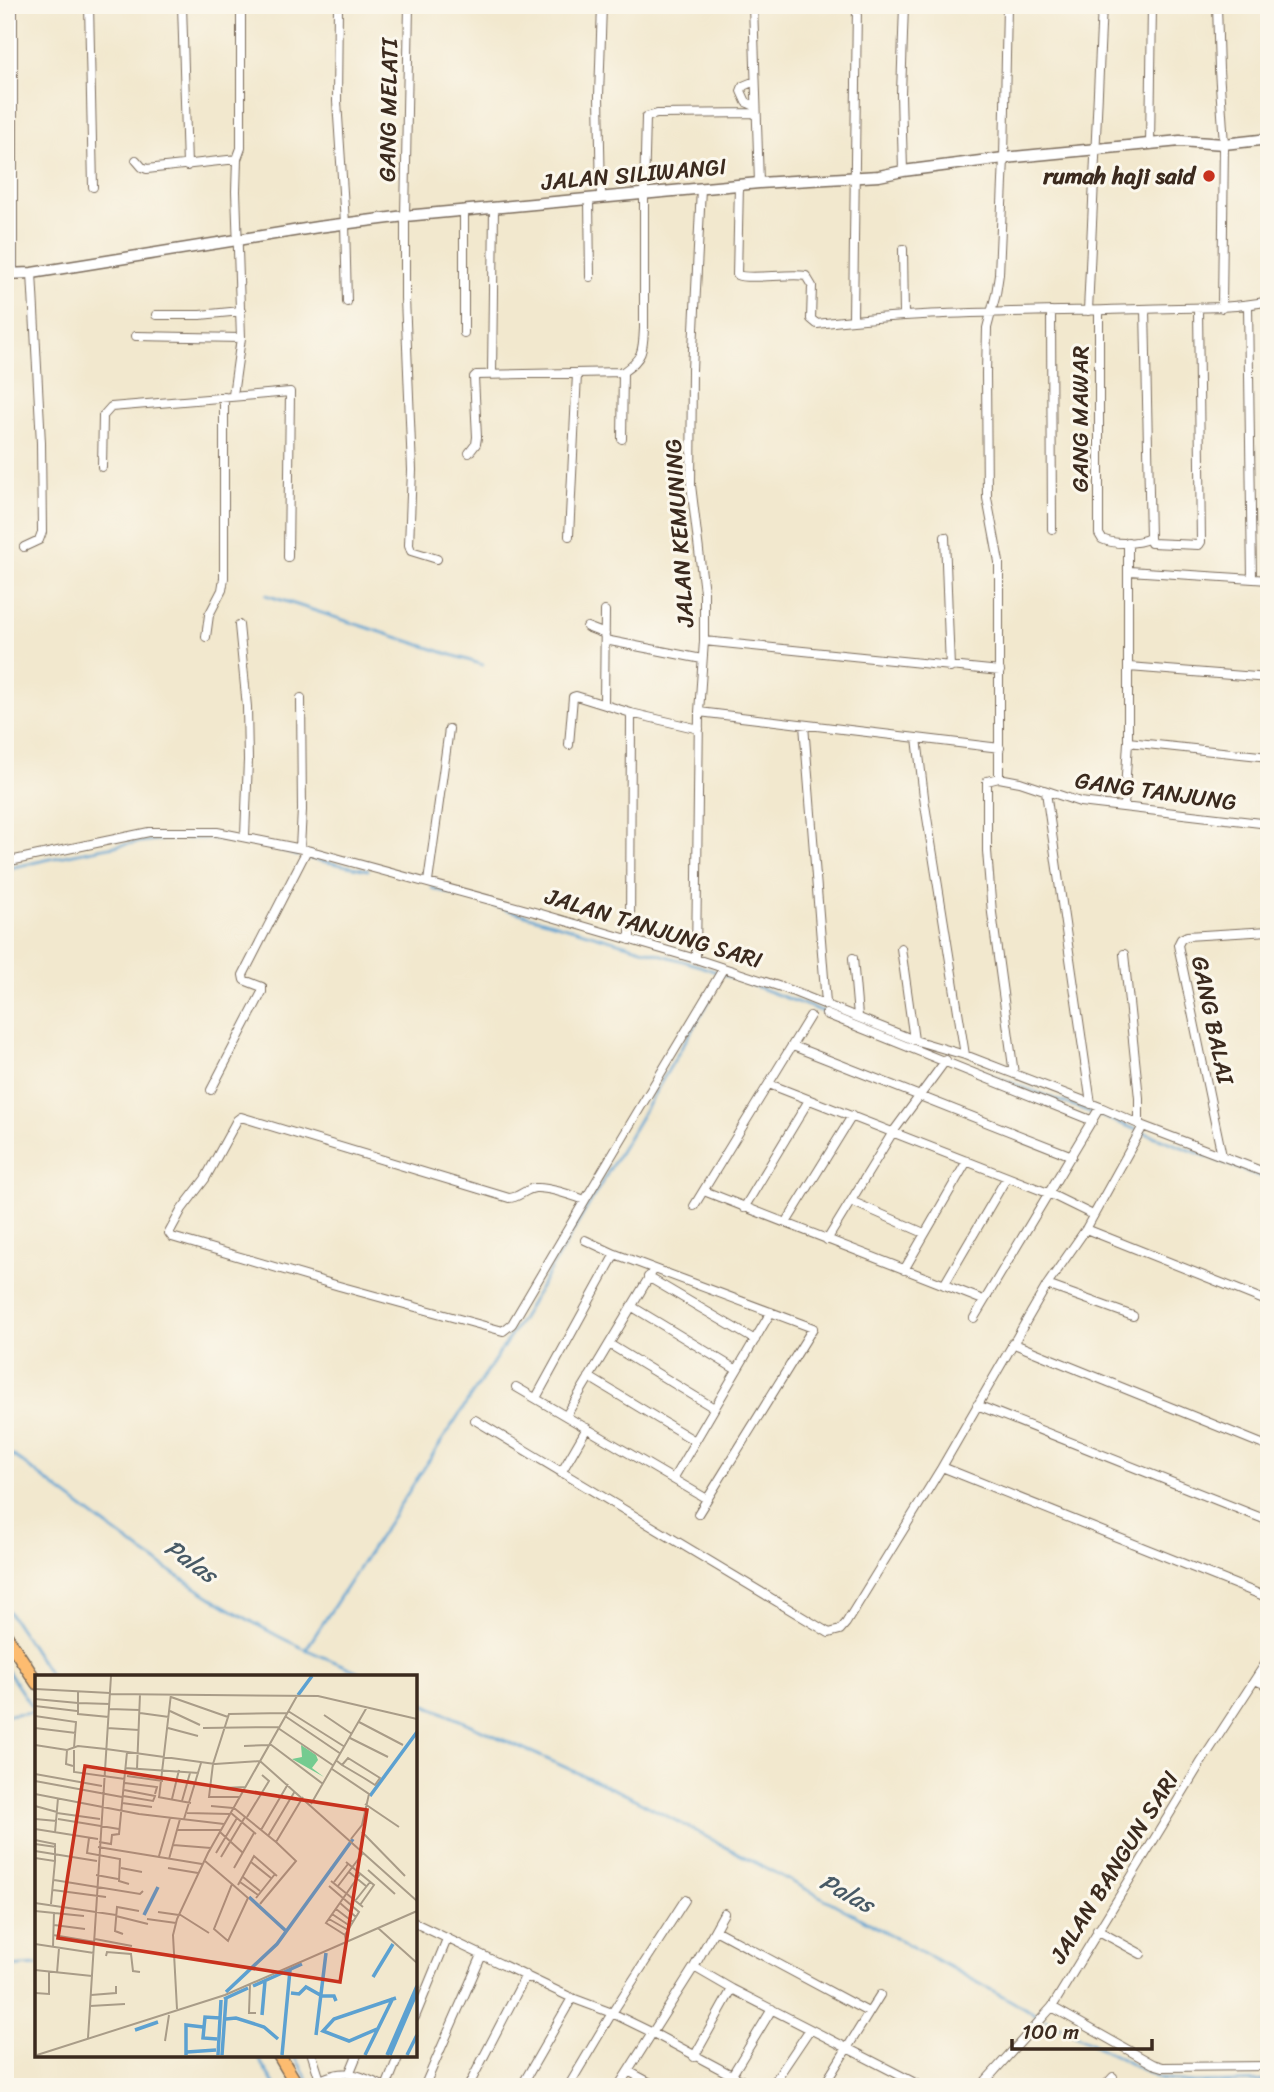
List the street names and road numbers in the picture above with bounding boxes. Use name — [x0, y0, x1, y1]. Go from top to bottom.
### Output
street label: GANG MELATI — [367, 36, 410, 182]
street label: JALAN SILIWANGI — [539, 146, 728, 203]
street label: GANG MAWAR — [1060, 346, 1101, 492]
street label: JALAN KEMUNING — [652, 437, 707, 630]
street label: GANG TANJUNG — [1073, 760, 1239, 823]
street label: JALAN TANJUNG SARI — [539, 876, 768, 981]
street label: GANG BALAI — [1179, 952, 1246, 1090]
street label: JALAN BANGUN SARI — [1038, 1763, 1190, 1973]

